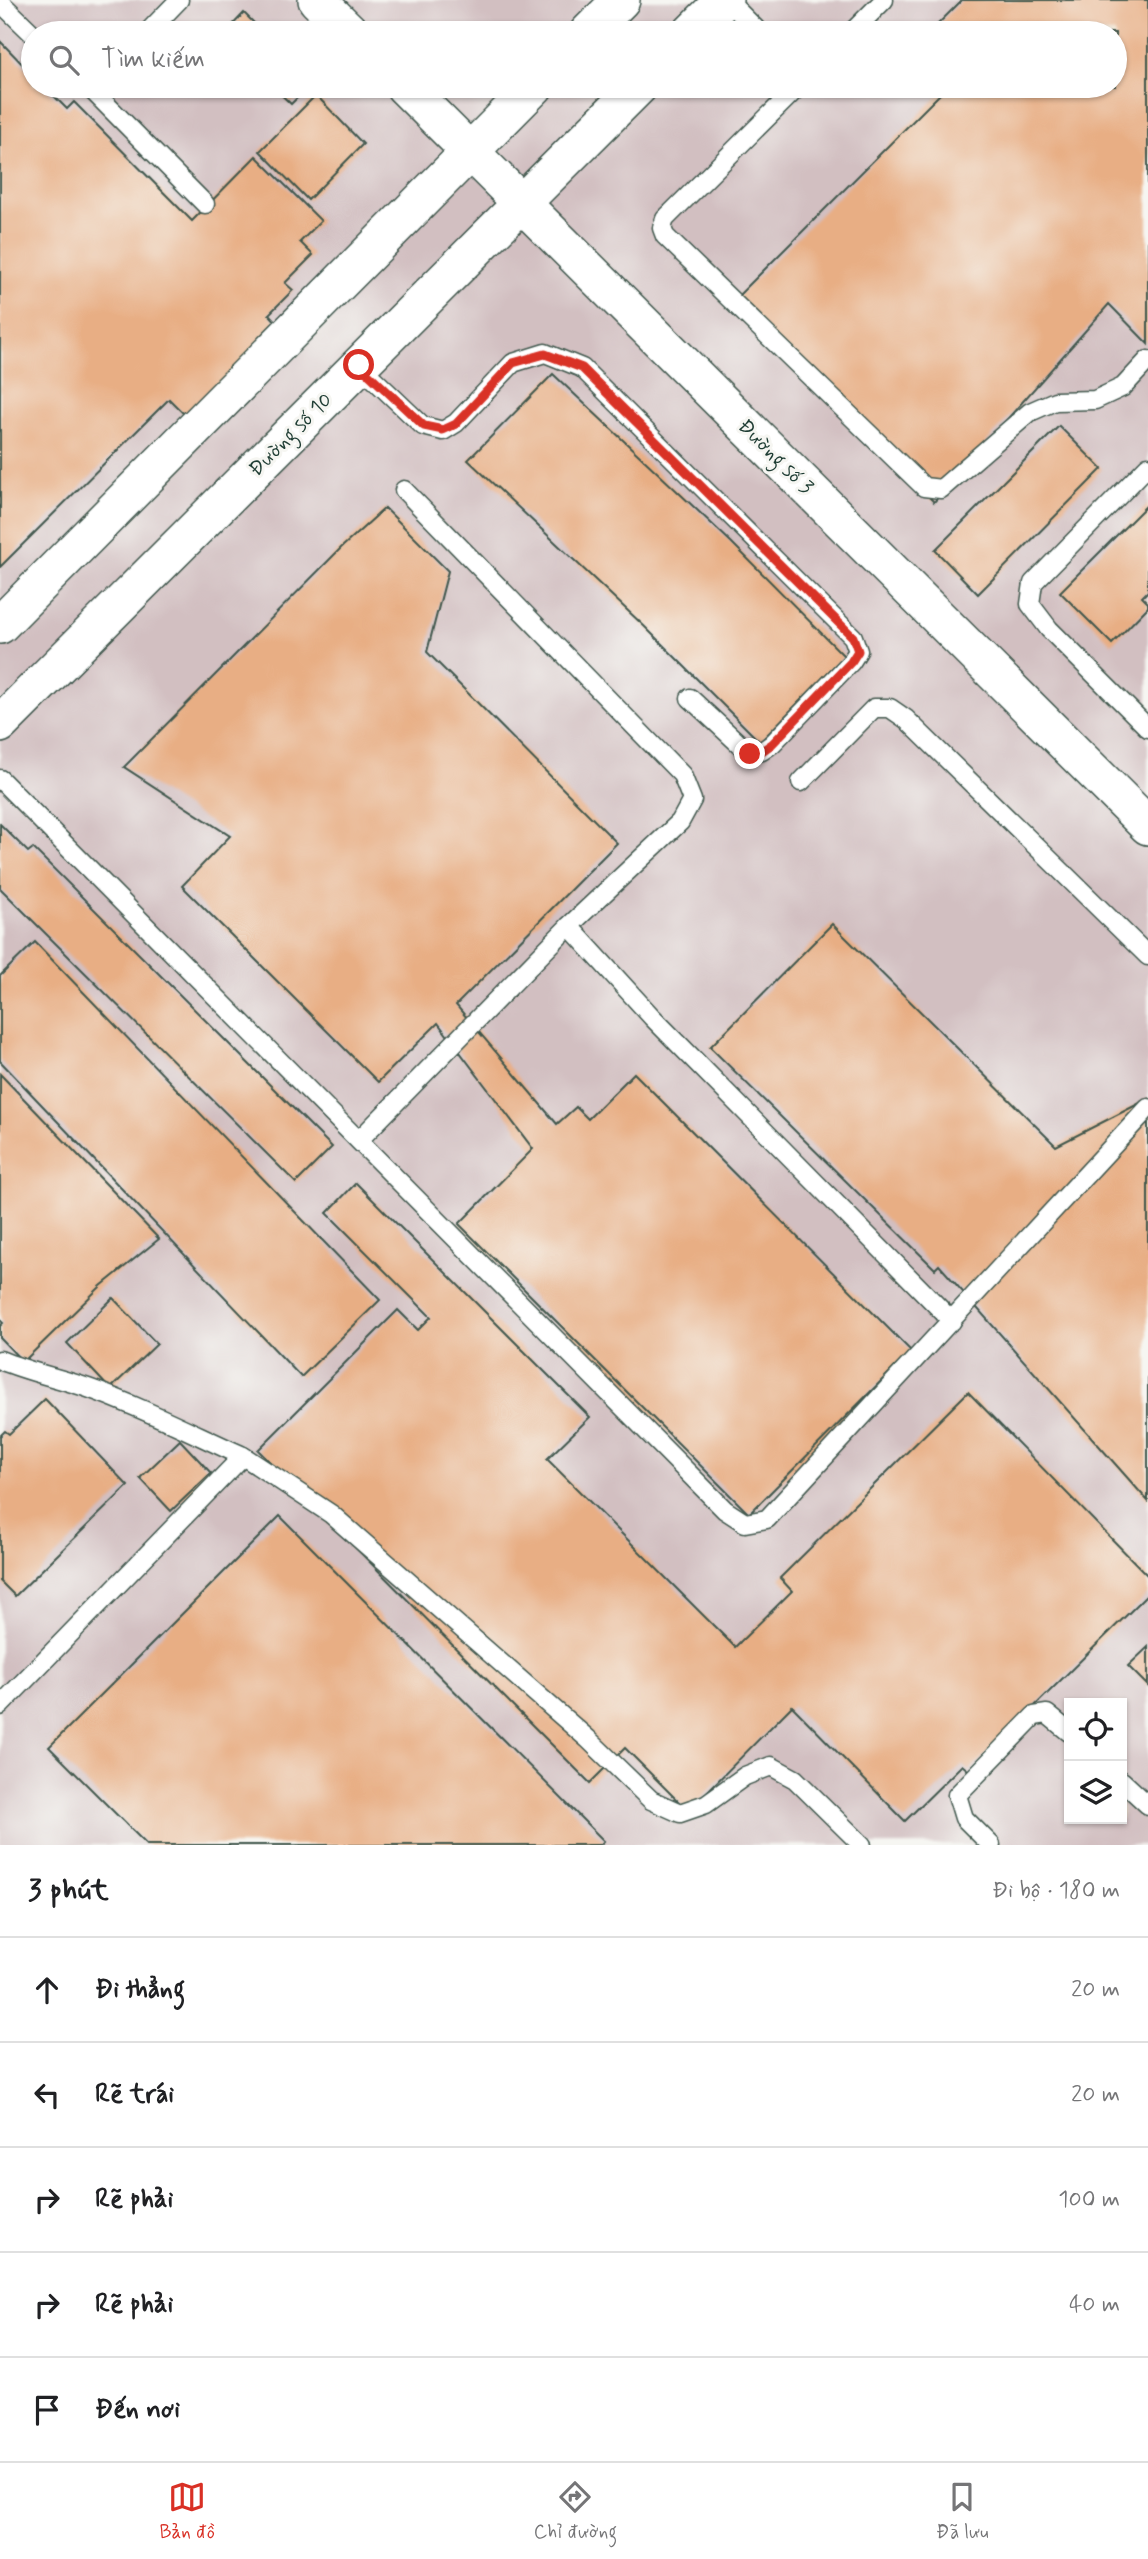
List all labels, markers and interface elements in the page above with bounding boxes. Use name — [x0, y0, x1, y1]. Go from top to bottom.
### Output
search box — [21, 21, 1127, 98]
icon: search — [45, 41, 83, 79]
text: Tìm kiếm — [101, 43, 205, 77]
route start — [343, 349, 374, 380]
street label: Đường số 10 — [243, 387, 340, 484]
street label: Đường số 3 — [730, 413, 820, 502]
route end — [734, 738, 765, 769]
map controls — [1064, 1698, 1127, 1824]
button: locate — [1064, 1698, 1127, 1761]
button: layers — [1064, 1761, 1127, 1824]
text: 3 phút — [28, 1871, 109, 1910]
text: Đi bộ · 180 m — [992, 1876, 1120, 1906]
icon: ahead — [28, 1971, 66, 2009]
text: Đi thẳng — [95, 1973, 185, 2007]
text: 20 m — [1071, 1975, 1120, 2005]
icon: left — [28, 2076, 66, 2114]
text: Rẽ trái — [95, 2078, 174, 2112]
text: 20 m — [1071, 2080, 1120, 2110]
icon: right — [28, 2181, 66, 2219]
text: Rẽ phải — [95, 2183, 173, 2217]
text: 100 m — [1058, 2185, 1120, 2215]
icon: right — [28, 2286, 66, 2324]
text: Rẽ phải — [95, 2288, 173, 2322]
text: 40 m — [1069, 2290, 1120, 2320]
icon: arrive — [28, 2391, 66, 2429]
text: Đến nơi — [95, 2393, 180, 2427]
tab: Bản đồ — [159, 2478, 215, 2545]
tab: Chỉ đường — [534, 2478, 617, 2545]
tab: Đã lưu — [936, 2478, 989, 2545]

